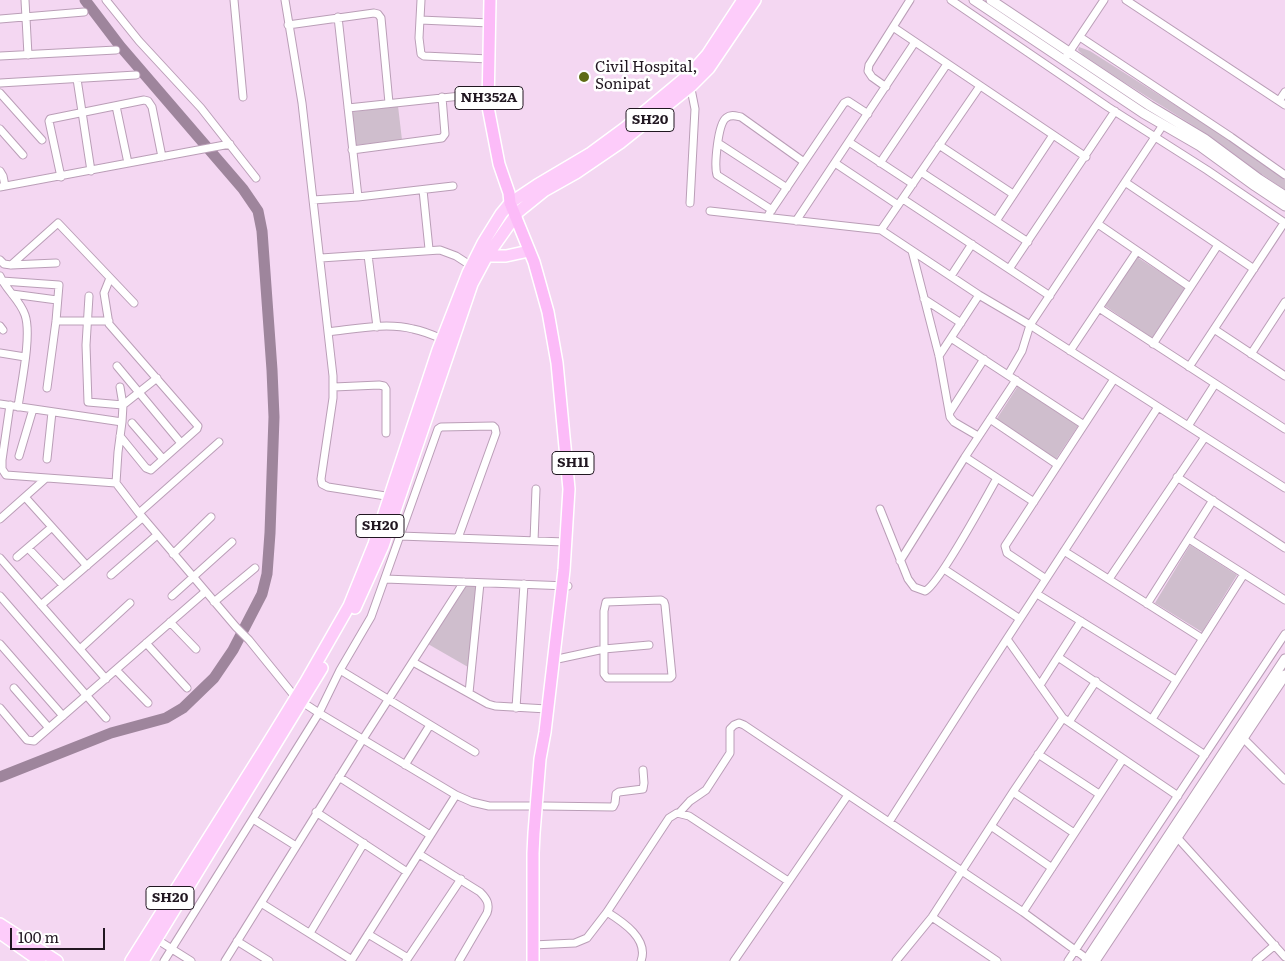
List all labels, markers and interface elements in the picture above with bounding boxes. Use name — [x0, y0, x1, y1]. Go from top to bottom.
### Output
place label: Civil Hospital, Sonipat — [595, 59, 697, 94]
marker: Civil Hospital, Sonipat — [577, 70, 591, 84]
road number: NH352A — [455, 86, 523, 110]
road number: SH20 — [626, 108, 674, 132]
road number: SH11 — [552, 452, 594, 474]
road number: SH20 — [356, 514, 404, 538]
road number: SH20 — [146, 886, 194, 910]
scale bar — [12, 918, 108, 950]
text: 100 m — [18, 925, 59, 948]

